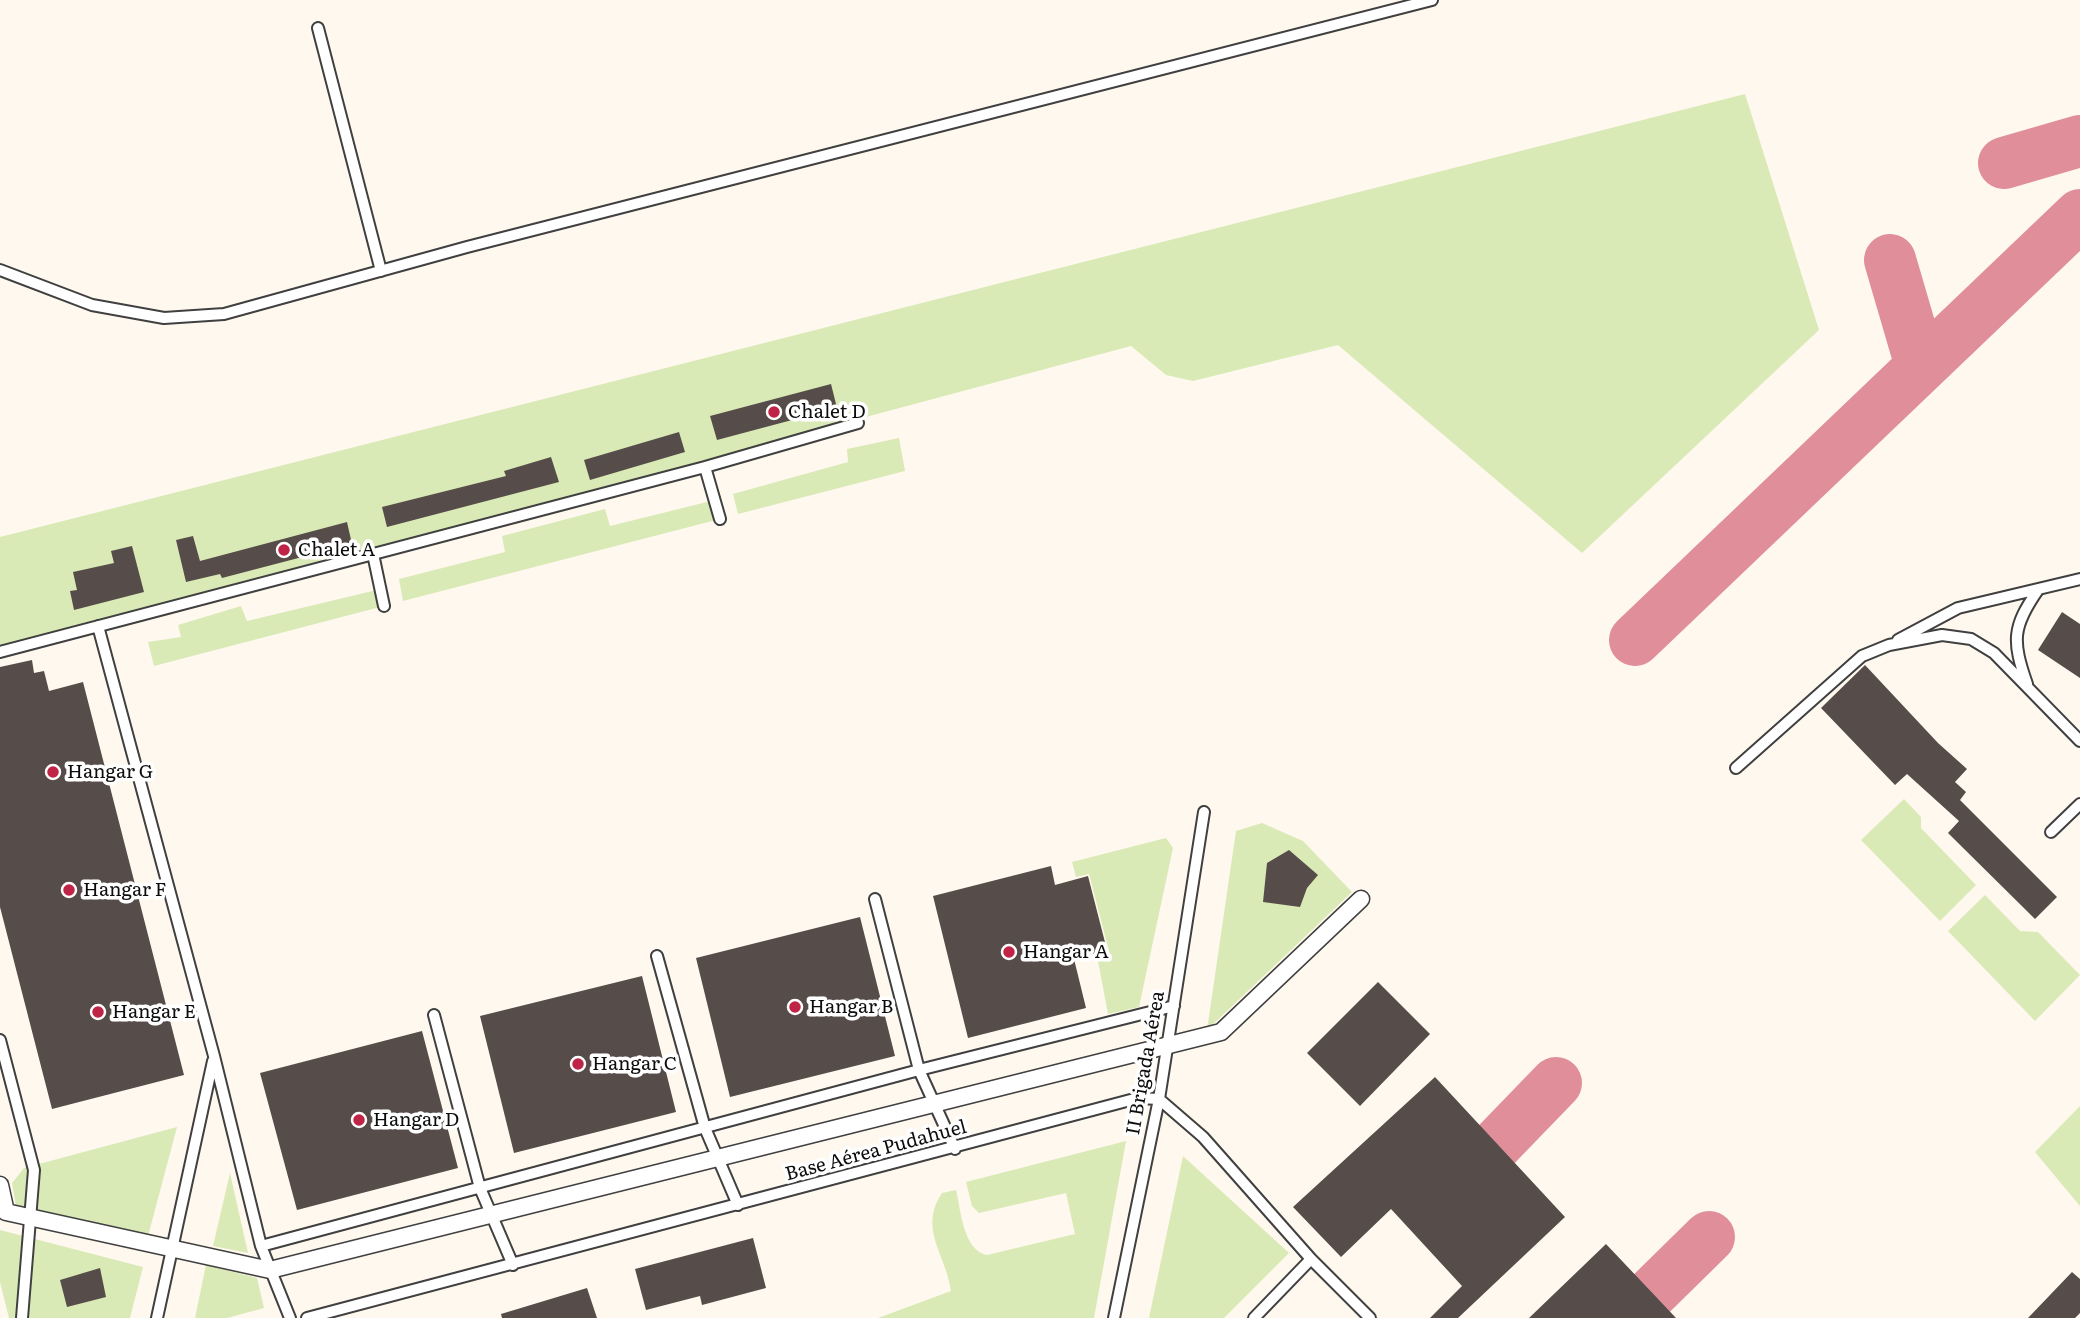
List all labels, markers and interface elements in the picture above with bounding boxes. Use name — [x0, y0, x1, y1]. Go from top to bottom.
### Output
place label: Chalet D — [788, 401, 866, 423]
marker: Chalet D — [766, 404, 782, 420]
place label: Chalet A — [298, 539, 375, 561]
marker: Chalet A — [276, 542, 292, 558]
place label: Hangar G — [67, 761, 153, 783]
marker: Hangar G — [45, 764, 61, 780]
place label: Hangar F — [83, 879, 167, 901]
marker: Hangar F — [61, 882, 77, 898]
place label: Hangar A — [1023, 941, 1109, 963]
marker: Hangar A — [1001, 944, 1017, 960]
street label: II Brigada Aérea — [1122, 989, 1170, 1137]
place label: Hangar B — [809, 996, 893, 1018]
marker: Hangar B — [787, 999, 803, 1015]
place label: Hangar E — [112, 1001, 196, 1023]
marker: Hangar E — [90, 1004, 106, 1020]
place label: Hangar C — [592, 1053, 677, 1075]
marker: Hangar C — [570, 1056, 586, 1072]
place label: Hangar D — [373, 1109, 459, 1131]
marker: Hangar D — [351, 1112, 367, 1128]
street label: Base Aérea Pudahuel — [783, 1116, 969, 1186]

